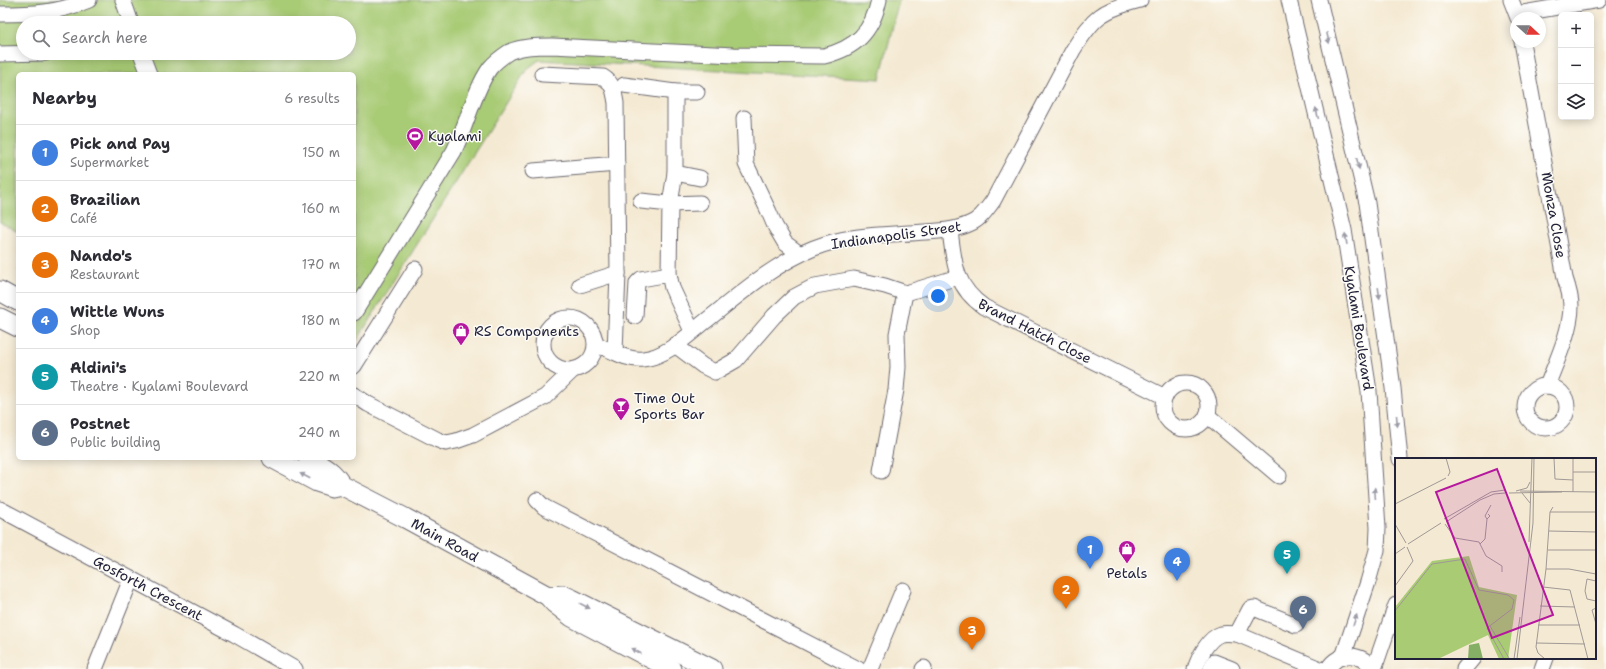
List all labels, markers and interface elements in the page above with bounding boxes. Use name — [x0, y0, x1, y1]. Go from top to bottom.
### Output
north arrow — [1510, 12, 1546, 48]
map controls — [1558, 12, 1594, 120]
button: + — [1558, 12, 1594, 48]
search box — [16, 16, 356, 60]
icon: search — [30, 27, 52, 49]
text: Search here — [62, 28, 148, 48]
one-way arrow — [1325, 32, 1331, 44]
button: − — [1558, 48, 1594, 84]
button: layers — [1558, 84, 1594, 120]
text: Nearby — [32, 87, 97, 109]
text: 6 results — [284, 90, 340, 107]
one-way arrow — [1313, 106, 1319, 119]
sports icon: Kyalami — [405, 126, 425, 151]
place label: Kyalami — [428, 127, 482, 145]
text: Pick and Pay — [70, 134, 170, 154]
text: 1 — [42, 144, 48, 161]
text: 150 m — [302, 144, 340, 161]
text: Supermarket — [70, 154, 149, 171]
one-way arrow — [1355, 159, 1361, 171]
street label: Monza Close — [1538, 170, 1570, 260]
text: Brazilian — [70, 190, 140, 210]
text: 2 — [40, 200, 50, 217]
text: 160 m — [302, 200, 340, 217]
text: Café — [70, 210, 97, 227]
street label: Indianapolis Street — [830, 217, 962, 253]
one-way arrow — [1342, 233, 1348, 245]
text: Nando's — [70, 246, 132, 266]
text: 3 — [40, 256, 50, 273]
text: 170 m — [302, 256, 340, 273]
street label: Kyalami Boulevard — [1340, 264, 1378, 392]
text: Restaurant — [70, 266, 140, 283]
your location — [928, 286, 948, 306]
one-way arrow — [1376, 286, 1382, 299]
street label: Brand Hatch Close — [975, 295, 1095, 367]
text: Wittle Wuns — [70, 302, 165, 322]
text: 4 — [40, 312, 50, 329]
text: 180 m — [301, 312, 340, 329]
shop icon: RS Components — [451, 321, 471, 346]
text: Shop — [70, 322, 100, 339]
place label: RS Components — [474, 322, 579, 340]
text: Aldini's — [70, 358, 127, 378]
text: 5 — [41, 368, 49, 385]
text: 220 m — [298, 368, 340, 385]
text: Theatre · Kyalami Boulevard — [70, 378, 248, 395]
place label: Time Out Sports Bar — [634, 389, 705, 423]
bar icon: Time Out Sports Bar — [611, 396, 631, 421]
text: Postnet — [70, 414, 130, 434]
one-way arrow — [1393, 415, 1400, 427]
text: 6 — [40, 424, 50, 441]
text: 240 m — [298, 424, 340, 441]
text: Public building — [70, 434, 161, 451]
inset map — [1395, 458, 1596, 659]
one-way arrow — [299, 473, 311, 480]
one-way arrow — [1372, 487, 1379, 499]
street label: Main Road — [408, 514, 482, 566]
pin: 1 — [1077, 536, 1103, 569]
shop icon: Petals — [1117, 539, 1137, 564]
pin: 5 — [1274, 541, 1300, 574]
pin: 4 — [1164, 548, 1190, 581]
street label: Gosforth Crescent — [90, 551, 206, 625]
place label: Petals — [1107, 564, 1148, 582]
pin: 2 — [1053, 576, 1079, 609]
pin: 6 — [1290, 596, 1316, 629]
one-way arrow — [579, 602, 591, 609]
one-way arrow — [1353, 614, 1359, 626]
pin: 3 — [959, 617, 985, 650]
one-way arrow — [631, 648, 642, 654]

